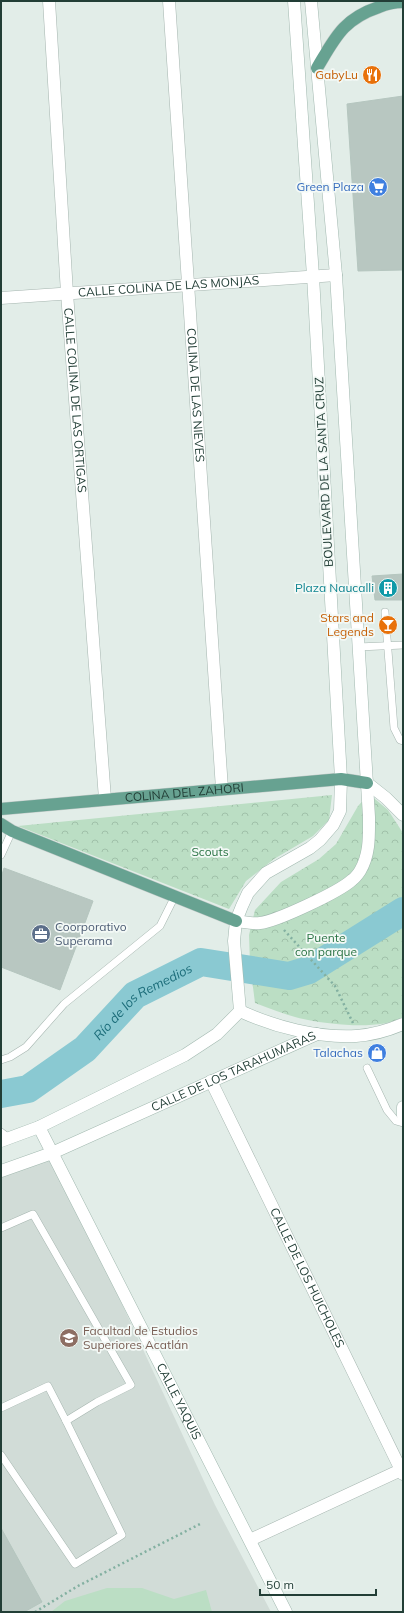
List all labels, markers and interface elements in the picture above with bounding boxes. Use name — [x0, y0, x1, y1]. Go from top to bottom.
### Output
restaurant icon: GabyLu — [361, 64, 383, 86]
place label: GabyLu — [315, 67, 358, 82]
supermarket icon: Green Plaza — [367, 176, 389, 198]
place label: Green Plaza — [296, 179, 364, 194]
street label: CALLE COLINA DE LAS MONJAS — [78, 272, 260, 300]
street label: CALLE COLINA DE LAS ORTIGAS — [61, 307, 90, 493]
street label: COLINA DE LAS NIEVES — [184, 327, 208, 463]
street label: BOULEVARD DE LA SANTA CRUZ — [311, 377, 336, 567]
building icon: Plaza Naucalli — [377, 577, 399, 599]
place label: Plaza Naucalli — [295, 580, 374, 595]
place label: Stars and Legends — [320, 610, 374, 639]
bar icon: Stars and Legends — [377, 614, 399, 636]
street label: COLINA DEL ZAHORI — [124, 780, 244, 805]
park label: Scouts — [191, 844, 229, 859]
place label: Coorporativo Superama — [55, 919, 127, 948]
office icon: Coorporativo Superama — [30, 923, 52, 945]
park label: Puente con parque — [295, 930, 357, 959]
water label: Río de los Remedios — [90, 960, 195, 1043]
street label: CALLE DE LOS TARAHUMARAS — [149, 1028, 318, 1115]
shop icon: Talachas — [366, 1042, 388, 1064]
place label: Talachas — [313, 1045, 363, 1060]
street label: CALLE DE LOS HUICHOLES — [267, 1205, 348, 1350]
place label: Facultad de Estudios Superiores Acatlán — [83, 1323, 198, 1352]
school or university icon: Facultad de Estudios Superiores Acatlán — [58, 1327, 80, 1349]
street label: CALLE YAQUIS — [153, 1360, 205, 1442]
scale bar — [260, 1571, 376, 1597]
text: 50 m — [266, 1577, 294, 1592]

